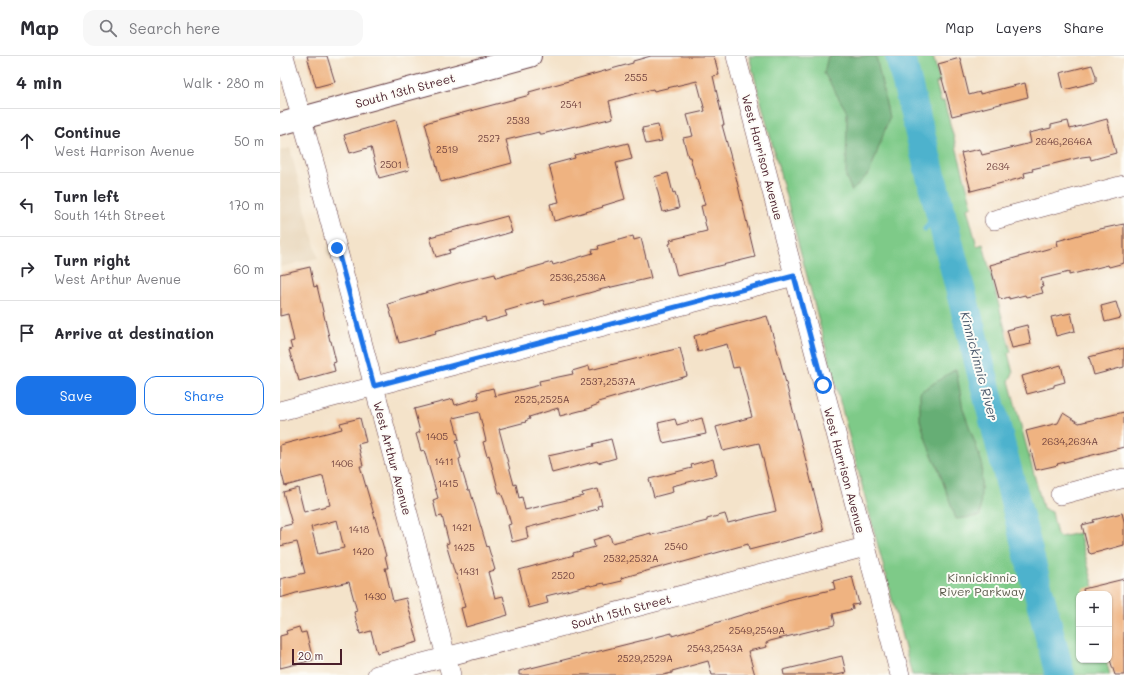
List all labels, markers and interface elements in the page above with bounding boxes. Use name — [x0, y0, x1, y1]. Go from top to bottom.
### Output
search box — [83, 10, 363, 46]
text: Map — [20, 15, 59, 40]
icon: search — [97, 17, 119, 39]
text: Search here — [129, 18, 220, 38]
text: Map — [945, 18, 974, 37]
text: Layers — [996, 18, 1042, 37]
text: Share — [1064, 18, 1104, 37]
street label: South 13th Street — [353, 69, 457, 111]
house number: 2555 — [624, 70, 648, 84]
text: 4 min — [16, 71, 62, 93]
text: Walk · 280 m — [183, 74, 264, 91]
street label: West Harrison Avenue — [738, 92, 788, 222]
house number: 2541 — [560, 97, 582, 111]
house number: 2533 — [506, 113, 530, 127]
text: Continue — [54, 122, 121, 142]
icon: ahead — [16, 130, 38, 152]
house number: 2527 — [478, 131, 501, 145]
text: 50 m — [234, 132, 264, 149]
house number: 2646,2646A — [1036, 134, 1093, 148]
text: West Harrison Avenue — [54, 142, 194, 159]
house number: 2519 — [436, 142, 458, 156]
house number: 2501 — [380, 157, 402, 171]
house number: 2634 — [986, 159, 1010, 173]
text: Turn left — [54, 186, 119, 206]
icon: left — [16, 194, 38, 216]
text: 170 m — [228, 196, 264, 213]
text: South 14th Street — [54, 206, 165, 223]
route end — [328, 239, 346, 257]
text: Turn right — [54, 250, 131, 270]
icon: right — [16, 258, 38, 280]
text: 60 m — [234, 260, 264, 277]
text: West Arthur Avenue — [54, 270, 181, 287]
house number: 2536,2536A — [550, 270, 606, 284]
water label: Kinnickinnic River — [957, 309, 1003, 423]
icon: arrive — [16, 322, 38, 344]
text: Arrive at destination — [54, 323, 214, 343]
house number: 2537,2537A — [580, 374, 636, 388]
button: Save — [16, 376, 136, 415]
button: Share — [144, 376, 264, 415]
route start — [814, 376, 832, 394]
house number: 2525,2525A — [514, 392, 570, 406]
street label: West Arthur Avenue — [370, 399, 416, 517]
street label: West Harrison Avenue — [820, 405, 870, 535]
house number: 1405 — [426, 429, 448, 443]
house number: 2634,2634A — [1042, 434, 1098, 448]
house number: 1411 — [434, 454, 454, 468]
house number: 1406 — [331, 456, 353, 470]
house number: 1415 — [438, 476, 458, 490]
house number: 1421 — [452, 520, 472, 534]
house number: 1418 — [349, 522, 369, 536]
house number: 2540 — [664, 539, 688, 553]
house number: 1425 — [453, 540, 475, 554]
house number: 1420 — [352, 544, 374, 558]
house number: 2532,2532A — [603, 551, 659, 565]
house number: 1431 — [459, 564, 479, 578]
house number: 2520 — [551, 568, 575, 582]
park label: Kinnickinnic River Parkway — [939, 569, 1025, 599]
house number: 1430 — [364, 589, 386, 603]
street label: South 15th Street — [569, 590, 673, 632]
map controls — [1076, 591, 1112, 663]
button: + — [1076, 591, 1112, 627]
house number: 2549,2549A — [729, 623, 785, 637]
button: − — [1076, 627, 1112, 663]
house number: 2543,2543A — [687, 641, 743, 655]
scale bar — [292, 647, 342, 666]
text: 20 m — [298, 648, 323, 663]
house number: 2529,2529A — [617, 651, 673, 665]

